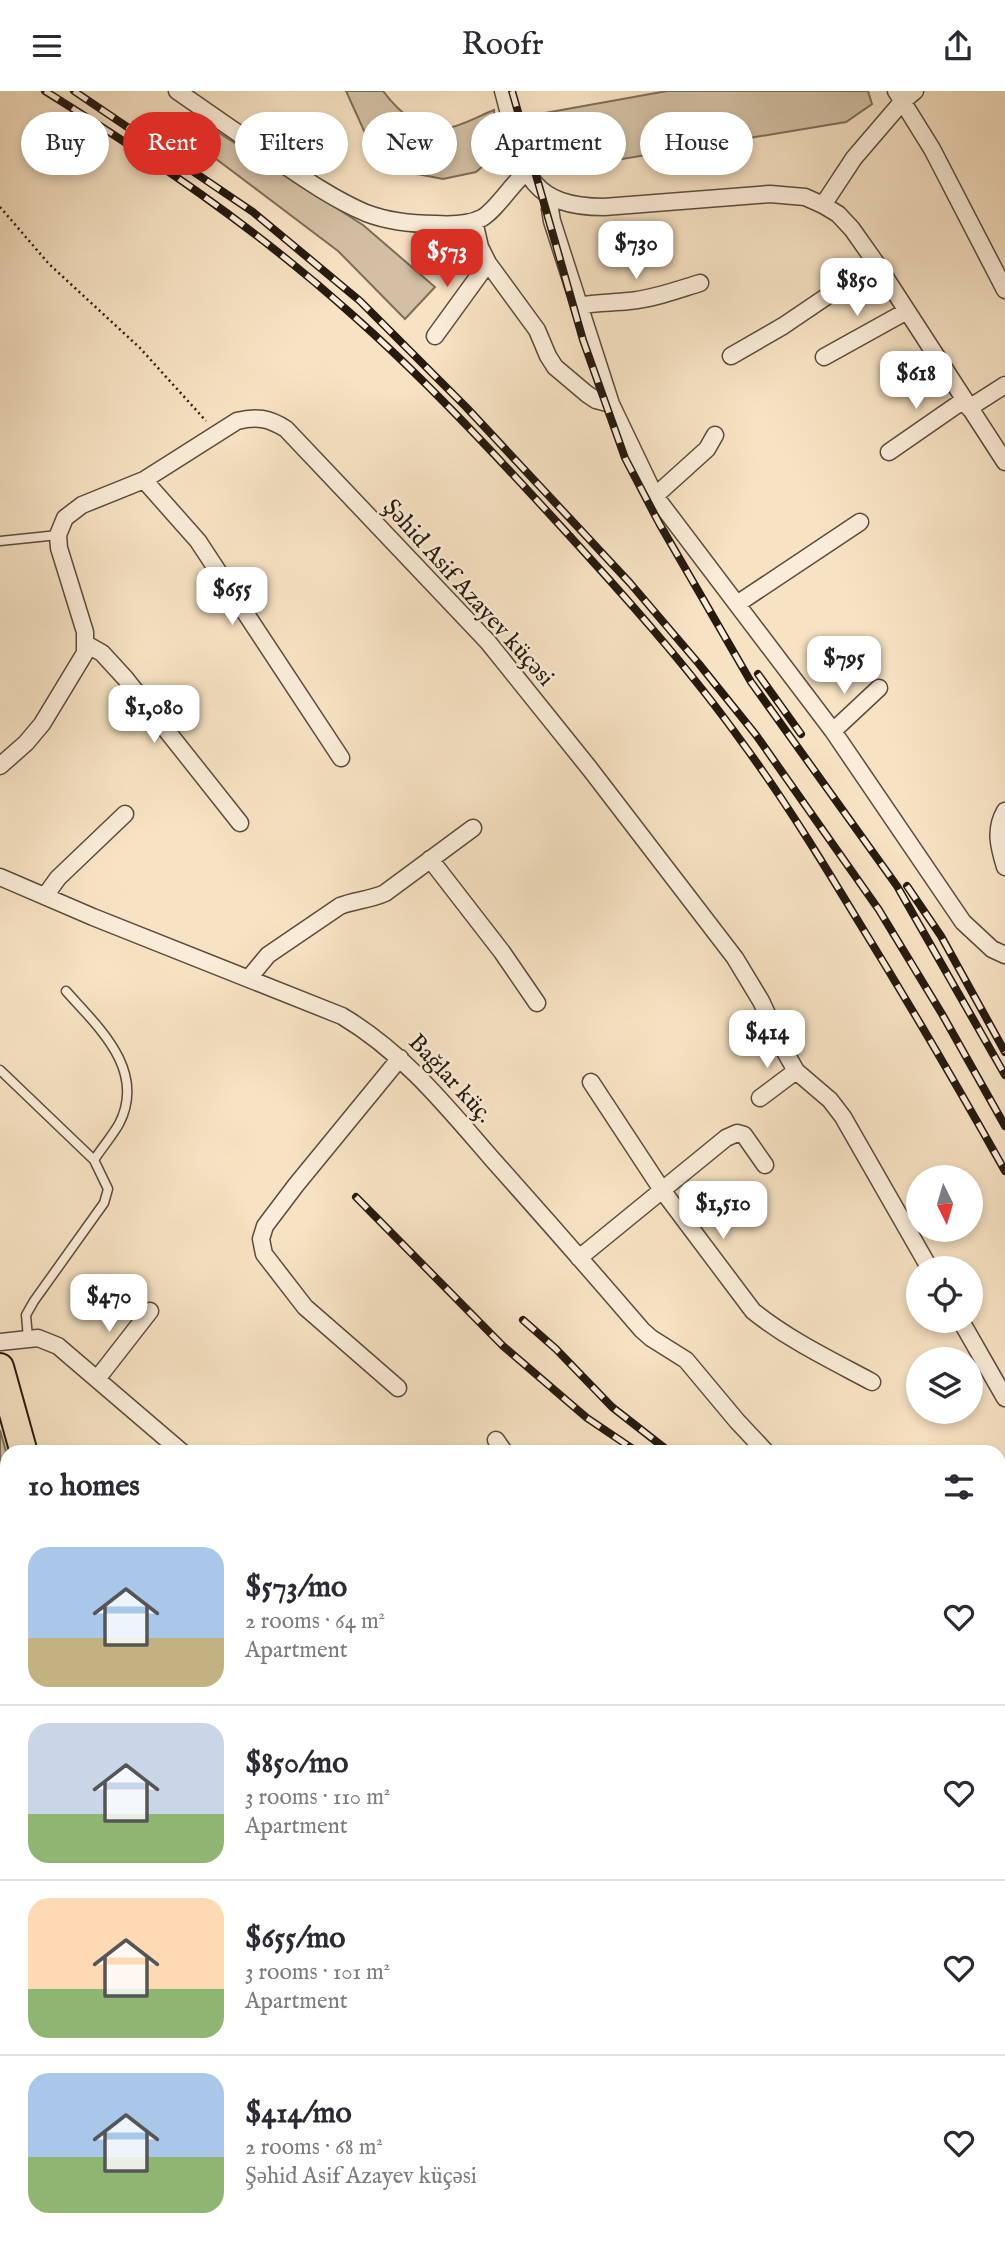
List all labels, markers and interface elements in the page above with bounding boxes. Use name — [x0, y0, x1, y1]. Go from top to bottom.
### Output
text: Roofr — [462, 25, 543, 66]
icon: menu — [28, 27, 66, 65]
icon: share — [939, 27, 977, 65]
chip: Buy — [21, 112, 109, 175]
chip: Rent — [123, 112, 221, 175]
chip: Filters — [235, 112, 348, 175]
chip: New — [362, 112, 457, 175]
chip: Apartment — [471, 112, 626, 175]
chip: House — [640, 112, 753, 175]
pin: $730 — [595, 221, 677, 281]
pin: $573 — [406, 229, 488, 289]
text: $730 — [614, 229, 658, 258]
text: $573 — [427, 237, 467, 266]
pin: $850 — [816, 259, 898, 318]
text: $850 — [836, 266, 878, 295]
pin: $618 — [875, 351, 957, 411]
text: $618 — [896, 359, 936, 388]
street label: Şəhid Asif Azayev küçəsi — [375, 493, 561, 693]
pin: $655 — [191, 567, 273, 627]
text: $655 — [212, 575, 252, 604]
pin: $795 — [803, 637, 885, 696]
text: $795 — [823, 644, 865, 673]
pin: $1,080 — [97, 685, 211, 745]
text: $1,080 — [124, 693, 184, 722]
pin: $414 — [726, 1011, 808, 1070]
text: $414 — [745, 1018, 789, 1047]
street label: Bağlar küç. — [401, 1028, 499, 1130]
north arrow — [906, 1165, 984, 1243]
map controls — [906, 1165, 983, 1424]
pin: $1,510 — [666, 1181, 780, 1241]
text: $1,510 — [695, 1189, 751, 1218]
button: locate — [906, 1256, 983, 1333]
pin: $470 — [68, 1275, 150, 1334]
text: $470 — [86, 1282, 132, 1311]
button: layers — [906, 1347, 983, 1424]
text: 10 homes — [28, 1468, 140, 1506]
icon: filters — [940, 1468, 978, 1506]
text: $573/mo — [245, 1569, 347, 1607]
icon: home — [84, 1575, 168, 1659]
icon: heart — [940, 1598, 978, 1636]
text: 2 rooms · 64 m² — [245, 1607, 385, 1636]
text: Apartment — [245, 1636, 348, 1665]
text: $850/mo — [245, 1745, 348, 1783]
icon: home — [84, 1751, 168, 1835]
icon: heart — [940, 1774, 978, 1812]
text: 3 rooms · 110 m² — [245, 1783, 390, 1812]
text: Apartment — [245, 1812, 348, 1841]
text: $655/mo — [245, 1920, 345, 1958]
icon: home — [84, 1926, 168, 2010]
icon: heart — [940, 1949, 978, 1987]
text: 3 rooms · 101 m² — [245, 1958, 390, 1987]
text: Apartment — [245, 1987, 348, 2016]
text: $414/mo — [245, 2095, 352, 2133]
icon: home — [84, 2101, 168, 2185]
icon: heart — [940, 2124, 978, 2162]
text: 2 rooms · 68 m² — [245, 2133, 383, 2162]
text: Şəhid Asif Azayev küçəsi — [245, 2162, 477, 2191]

